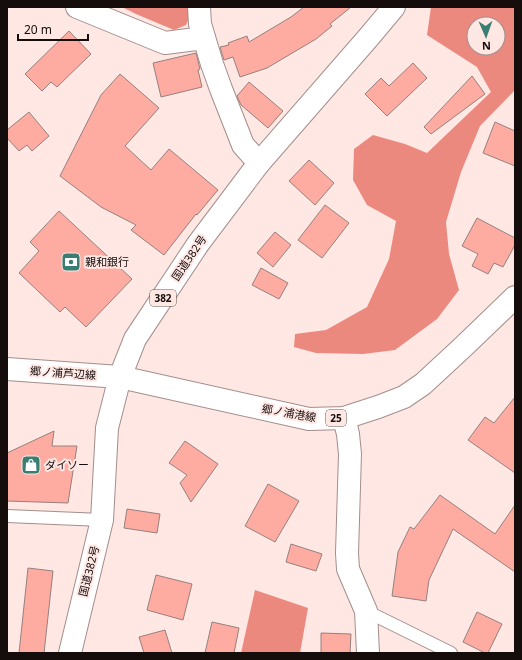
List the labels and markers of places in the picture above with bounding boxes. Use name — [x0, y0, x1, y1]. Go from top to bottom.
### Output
bank icon: 親和銀行 — [60, 251, 82, 273]
place label: 親和銀行 — [85, 254, 129, 269]
shop icon: ダイソー — [20, 454, 42, 476]
place label: ダイソー — [45, 457, 89, 472]

